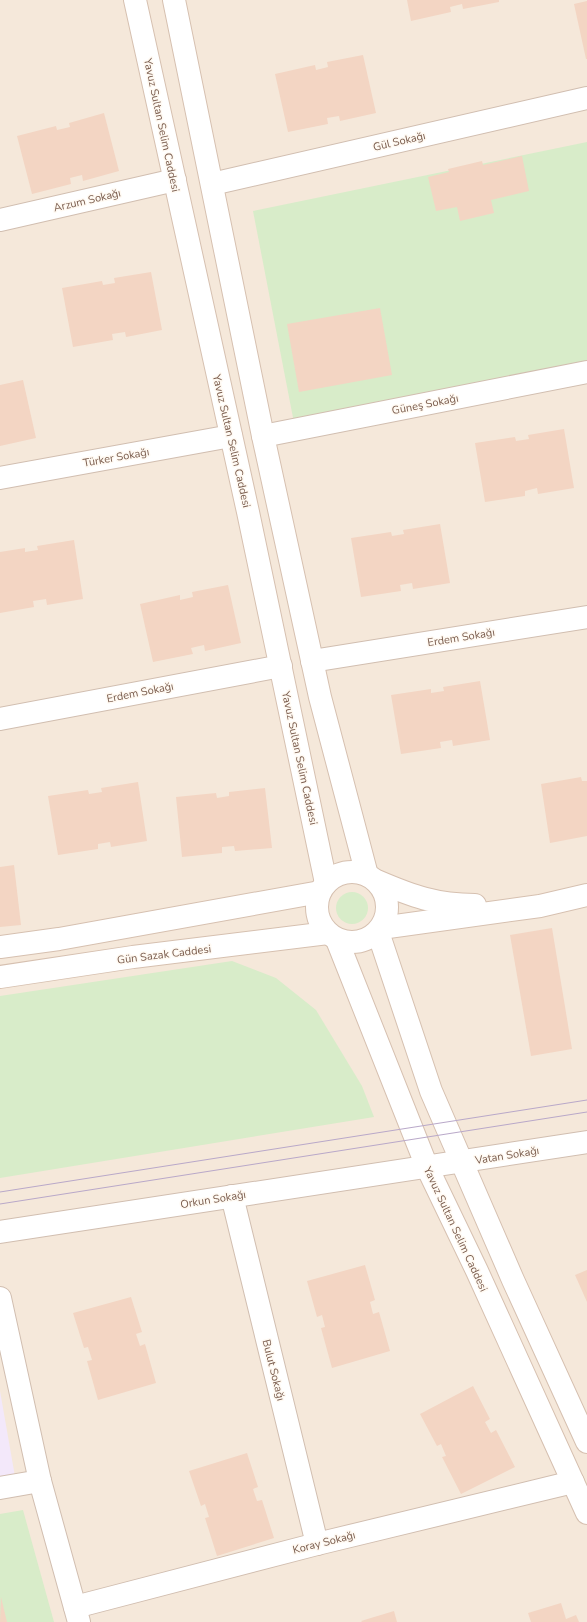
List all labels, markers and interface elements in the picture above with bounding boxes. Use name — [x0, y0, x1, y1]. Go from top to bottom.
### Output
street label: Yavuz Sultan Selim Caddesi — [140, 56, 183, 193]
street label: Gül Sokağı — [371, 128, 427, 155]
street label: Arzum Sokağı — [52, 185, 122, 216]
street label: Yavuz Sultan Selim Caddesi — [209, 372, 254, 509]
street label: Güneş Sokağı — [391, 391, 460, 418]
street label: Türker Sokağı — [82, 444, 150, 471]
street label: Erdem Sokağı — [426, 625, 496, 650]
street label: Erdem Sokağı — [105, 679, 175, 706]
street label: Yavuz Sultan Selim Caddesi — [278, 689, 321, 826]
street label: Gün Sazak Caddesi — [116, 941, 212, 968]
street label: Vatan Sokağı — [473, 1143, 540, 1168]
street label: Yavuz Sultan Selim Caddesi — [420, 1163, 491, 1294]
street label: Orkun Sokağı — [179, 1187, 247, 1212]
street label: Bulut Sokağı — [259, 1338, 288, 1402]
street label: Koray Sokağı — [291, 1527, 357, 1558]

